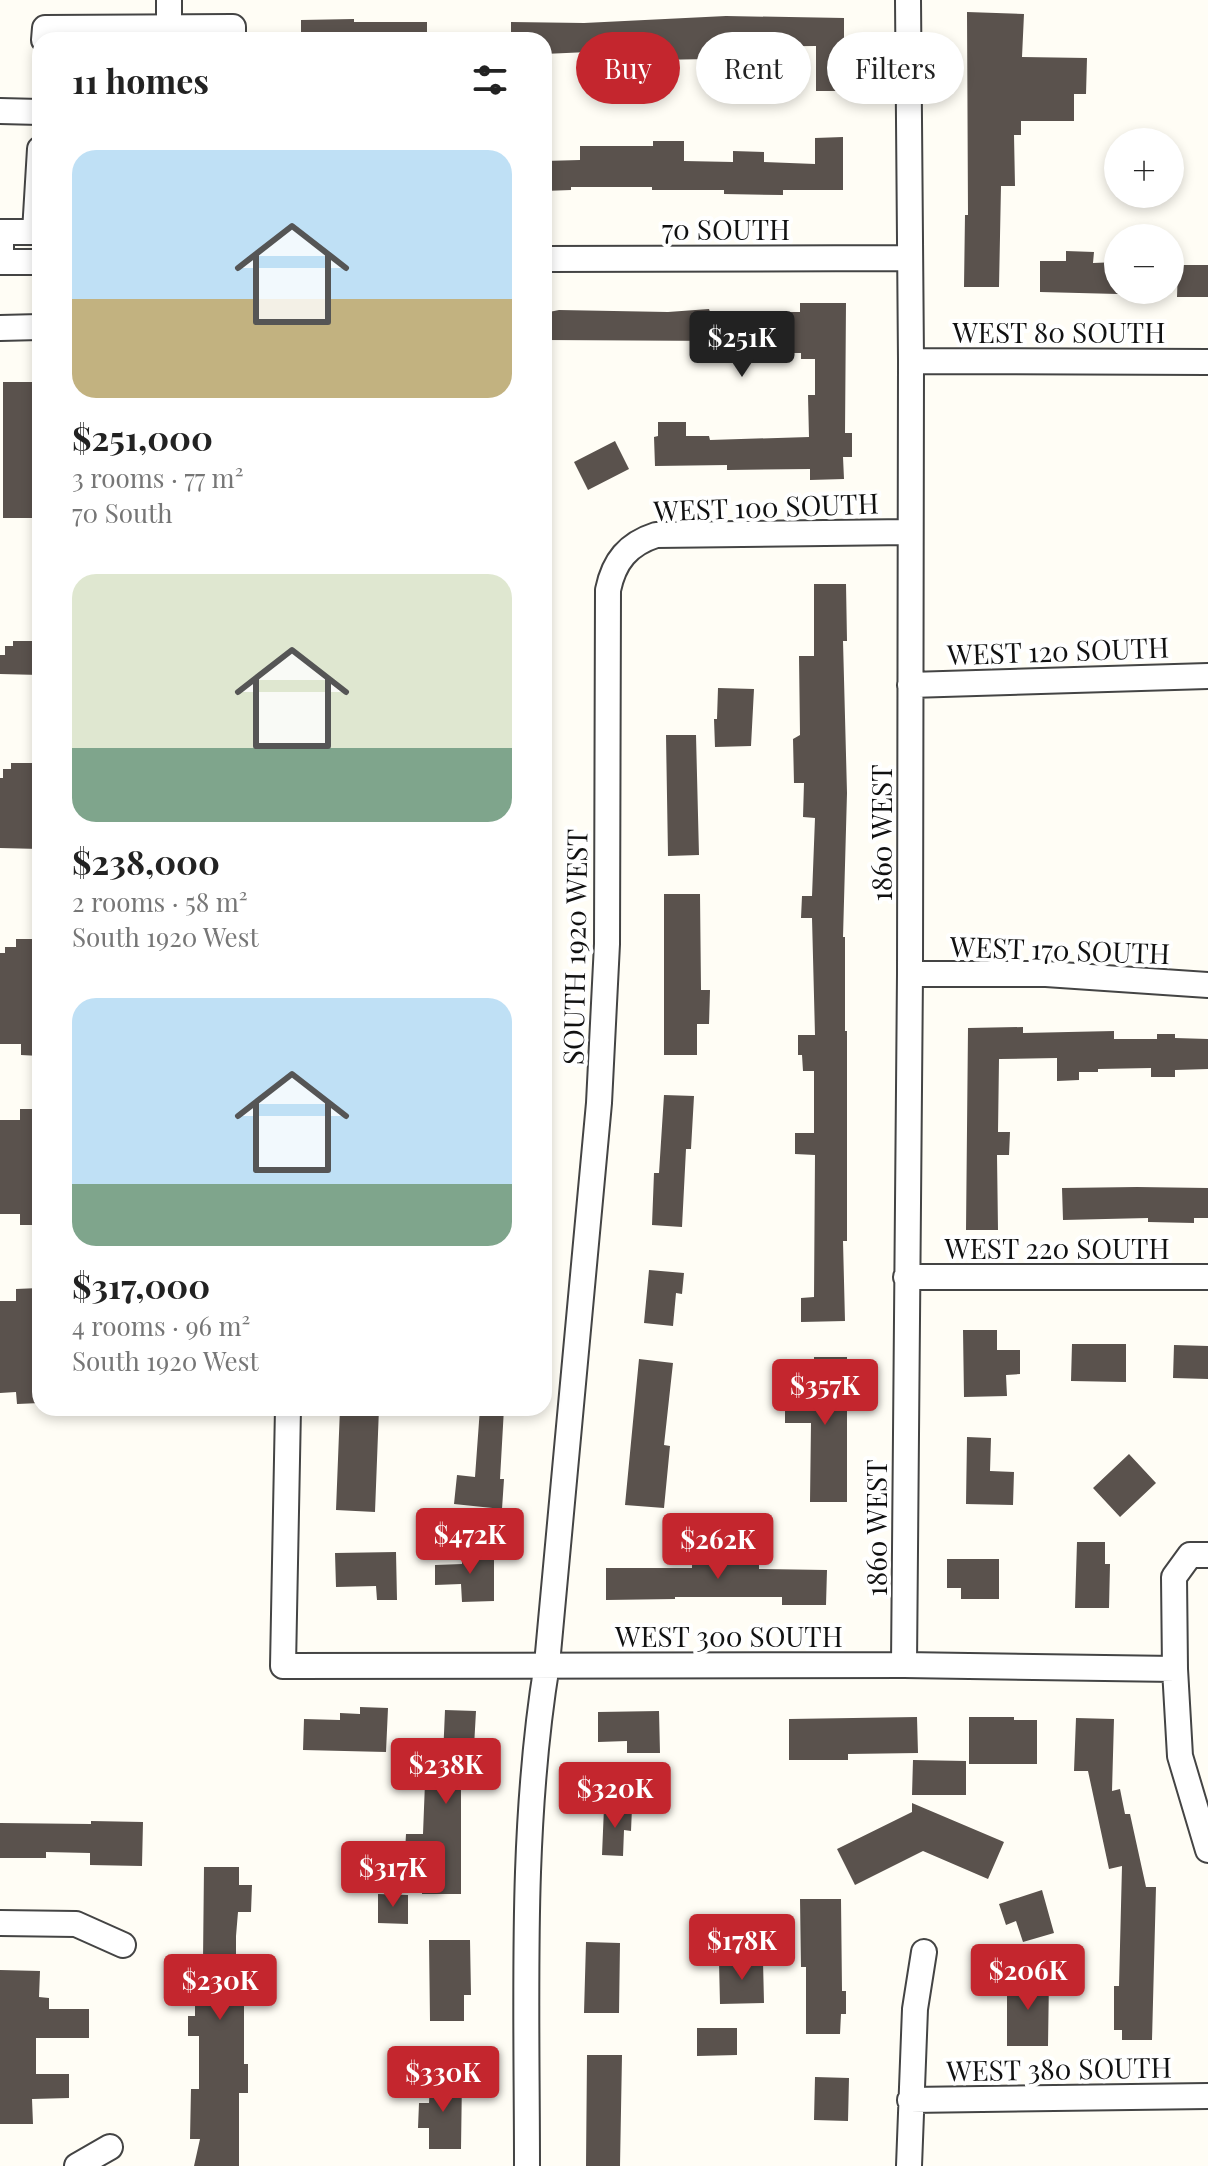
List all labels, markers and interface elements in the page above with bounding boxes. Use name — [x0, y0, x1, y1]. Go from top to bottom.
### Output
chip: Buy — [576, 32, 680, 104]
chip: Rent — [696, 32, 811, 104]
chip: Filters — [827, 32, 964, 104]
text: 11 homes — [72, 57, 209, 103]
icon: filters — [468, 58, 512, 102]
map controls — [1104, 128, 1184, 304]
button: + — [1104, 128, 1184, 208]
icon: home — [220, 202, 364, 346]
street label: 70 SOUTH — [662, 210, 790, 247]
button: − — [1104, 224, 1184, 304]
pin: $251K — [686, 311, 798, 379]
street label: WEST 80 SOUTH — [952, 313, 1165, 350]
text: $251K — [708, 319, 776, 354]
text: $251,000 — [72, 414, 213, 460]
text: 3 rooms · 77 m² — [72, 460, 243, 495]
street label: WEST 100 SOUTH — [652, 484, 879, 528]
text: 70 South — [72, 495, 173, 530]
icon: home — [220, 626, 364, 770]
street label: WEST 120 SOUTH — [945, 628, 1170, 672]
street label: 1860 WEST — [862, 764, 899, 902]
street label: SOUTH 1920 WEST — [553, 829, 595, 1065]
text: $238,000 — [72, 838, 220, 884]
text: 2 rooms · 58 m² — [72, 884, 248, 919]
text: South 1920 West — [72, 919, 259, 954]
street label: WEST 170 SOUTH — [948, 927, 1171, 971]
icon: home — [220, 1050, 364, 1194]
street label: WEST 220 SOUTH — [943, 1229, 1170, 1266]
text: $317,000 — [72, 1262, 210, 1308]
text: 4 rooms · 96 m² — [72, 1308, 250, 1343]
text: South 1920 West — [72, 1343, 259, 1378]
pin: $357K — [769, 1359, 881, 1427]
text: $357K — [790, 1367, 860, 1402]
street label: 1860 WEST — [857, 1459, 894, 1597]
pin: $472K — [414, 1508, 526, 1576]
pin: $262K — [662, 1513, 774, 1581]
text: $472K — [434, 1516, 506, 1551]
text: $262K — [680, 1521, 756, 1556]
street label: WEST 300 SOUTH — [614, 1617, 843, 1654]
pin: $238K — [390, 1738, 502, 1806]
text: $238K — [409, 1746, 483, 1781]
pin: $320K — [559, 1762, 671, 1830]
text: $320K — [577, 1770, 653, 1805]
pin: $317K — [337, 1841, 449, 1909]
text: $317K — [359, 1849, 427, 1884]
pin: $178K — [686, 1914, 798, 1982]
text: $178K — [707, 1922, 777, 1957]
pin: $206K — [972, 1944, 1084, 2012]
text: $206K — [989, 1952, 1067, 1987]
pin: $230K — [164, 1954, 276, 2022]
text: $230K — [182, 1962, 258, 1997]
pin: $330K — [387, 2046, 499, 2114]
street label: WEST 380 SOUTH — [945, 2048, 1172, 2088]
text: $330K — [405, 2054, 481, 2089]

